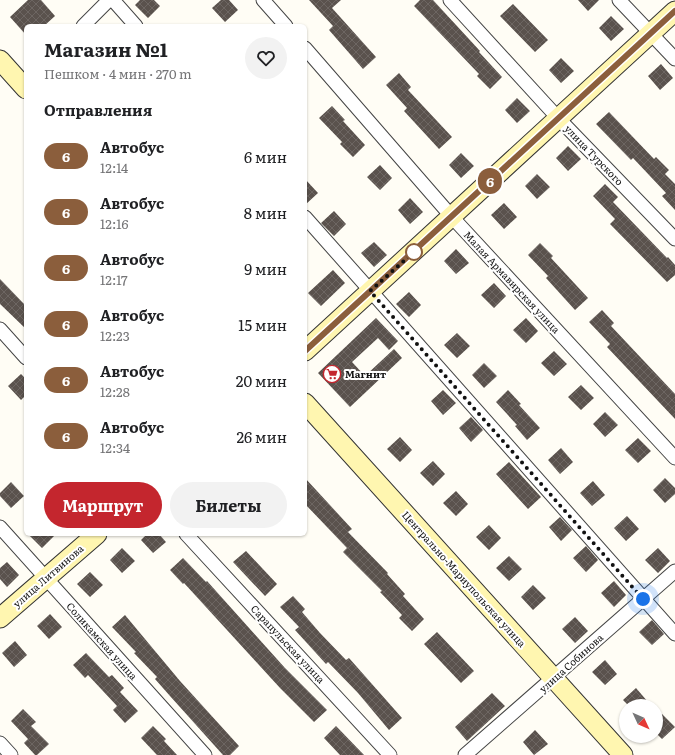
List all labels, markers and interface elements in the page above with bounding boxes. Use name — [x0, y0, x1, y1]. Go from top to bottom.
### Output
text: Магазин №1 — [44, 35, 168, 63]
button: heart — [245, 37, 287, 79]
text: Пешком · 4 мин · 270 m — [44, 64, 192, 83]
text: Отправления — [44, 98, 152, 121]
street label: улица Турского — [561, 121, 627, 188]
text: Автобус — [100, 135, 164, 158]
text: 6 мин — [244, 145, 287, 168]
text: 6 — [62, 146, 70, 166]
text: 12:14 — [100, 158, 128, 177]
line badge: 6 — [477, 168, 503, 194]
text: 6 — [486, 171, 494, 191]
text: Автобус — [100, 191, 164, 214]
text: 8 мин — [244, 201, 287, 224]
text: 6 — [62, 202, 70, 222]
text: 12:16 — [100, 214, 128, 233]
street label: Малая Армавирская улица — [461, 227, 564, 337]
unlabelled marker — [405, 243, 423, 261]
text: Автобус — [100, 247, 164, 270]
text: 9 мин — [244, 257, 287, 280]
text: 6 — [62, 258, 70, 278]
text: 12:17 — [100, 270, 128, 289]
text: Автобус — [100, 303, 164, 326]
text: 15 мин — [238, 313, 287, 336]
text: 6 — [62, 314, 70, 334]
text: 12:23 — [100, 326, 130, 345]
text: Автобус — [100, 359, 164, 382]
supermarket icon: Магнит — [322, 364, 342, 384]
place label: Магнит — [345, 366, 386, 381]
text: 20 мин — [236, 369, 287, 392]
text: 6 — [62, 370, 70, 390]
text: 12:28 — [100, 382, 130, 401]
text: Автобус — [100, 415, 164, 438]
text: 26 мин — [236, 425, 287, 448]
text: 6 — [62, 426, 70, 446]
text: 12:34 — [100, 438, 130, 457]
button: Маршрут — [44, 482, 162, 528]
button: Билеты — [170, 482, 287, 528]
street label: Центрально-Мариупольская улица — [399, 507, 530, 651]
street label: улица Литвинова — [9, 540, 87, 610]
your location — [633, 589, 653, 609]
street label: Соликамская улица — [63, 599, 142, 683]
street label: Сарапульская улица — [248, 601, 329, 687]
street label: улица Собинова — [535, 629, 606, 696]
north arrow — [619, 699, 663, 743]
map controls — [619, 699, 663, 743]

